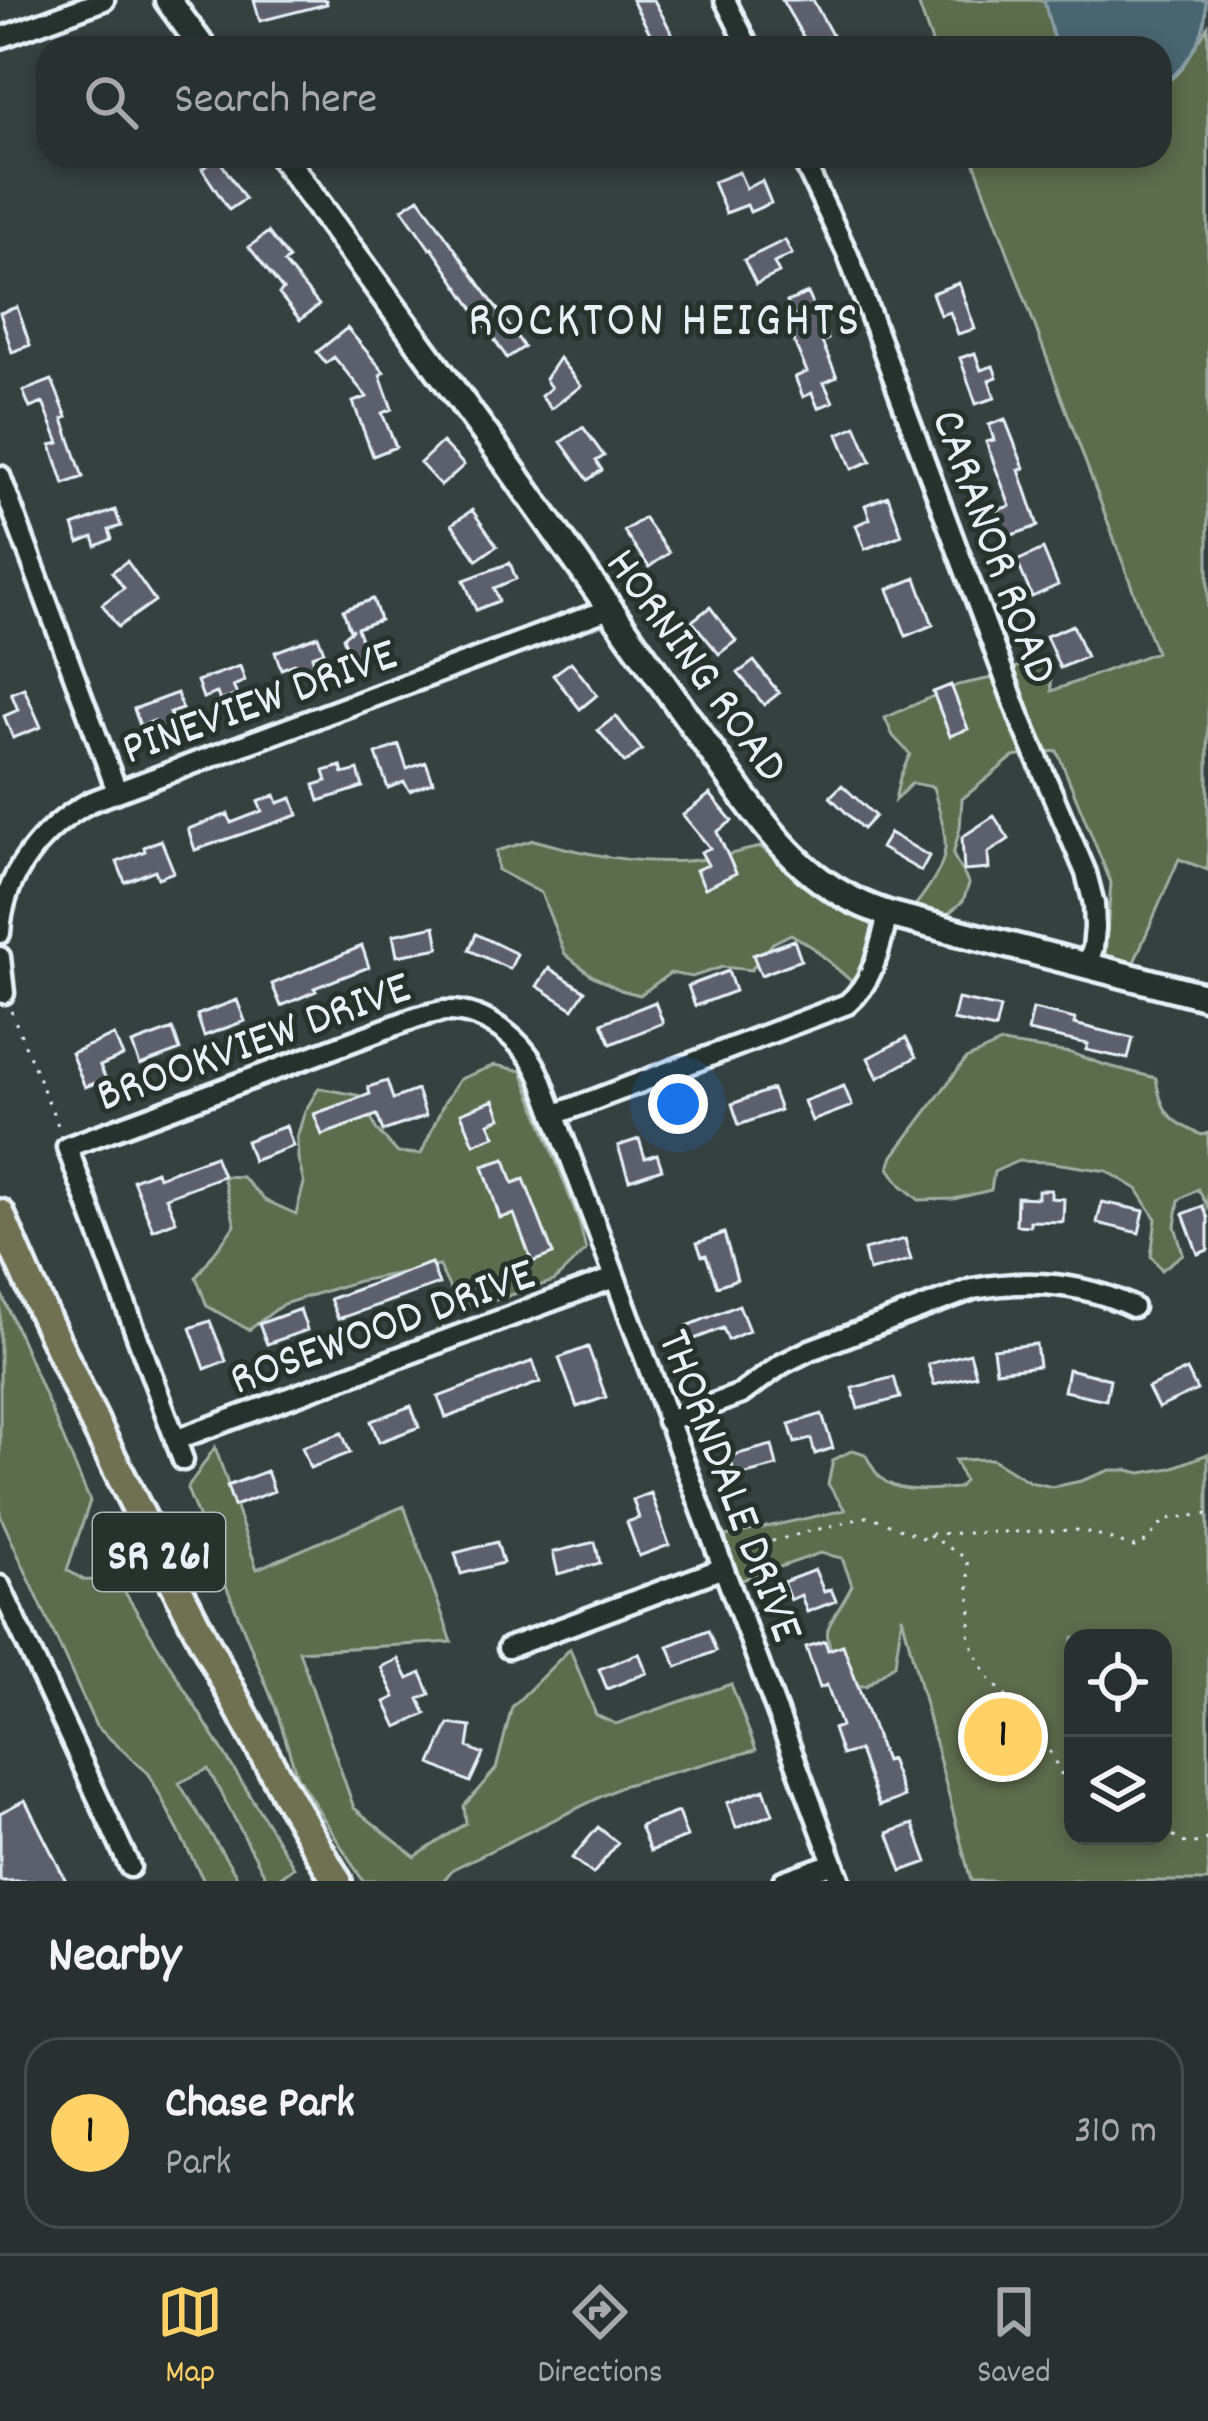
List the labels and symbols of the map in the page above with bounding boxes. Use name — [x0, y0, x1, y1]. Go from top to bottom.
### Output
district label: ROCKTON HEIGHTS — [468, 288, 862, 360]
street label: CARANOR ROAD — [909, 401, 1072, 694]
street label: HORNING ROAD — [585, 536, 803, 799]
street label: PINEVIEW DRIVE — [113, 623, 408, 787]
street label: BROOKVIEW DRIVE — [88, 956, 421, 1134]
your location — [648, 1074, 708, 1134]
street label: ROSEWOOD DRIVE — [221, 1243, 546, 1417]
street label: THORNDALE DRIVE — [636, 1320, 818, 1653]
road number: SR 261 — [93, 1513, 225, 1591]
pin: 1 — [964, 1692, 1042, 1782]

